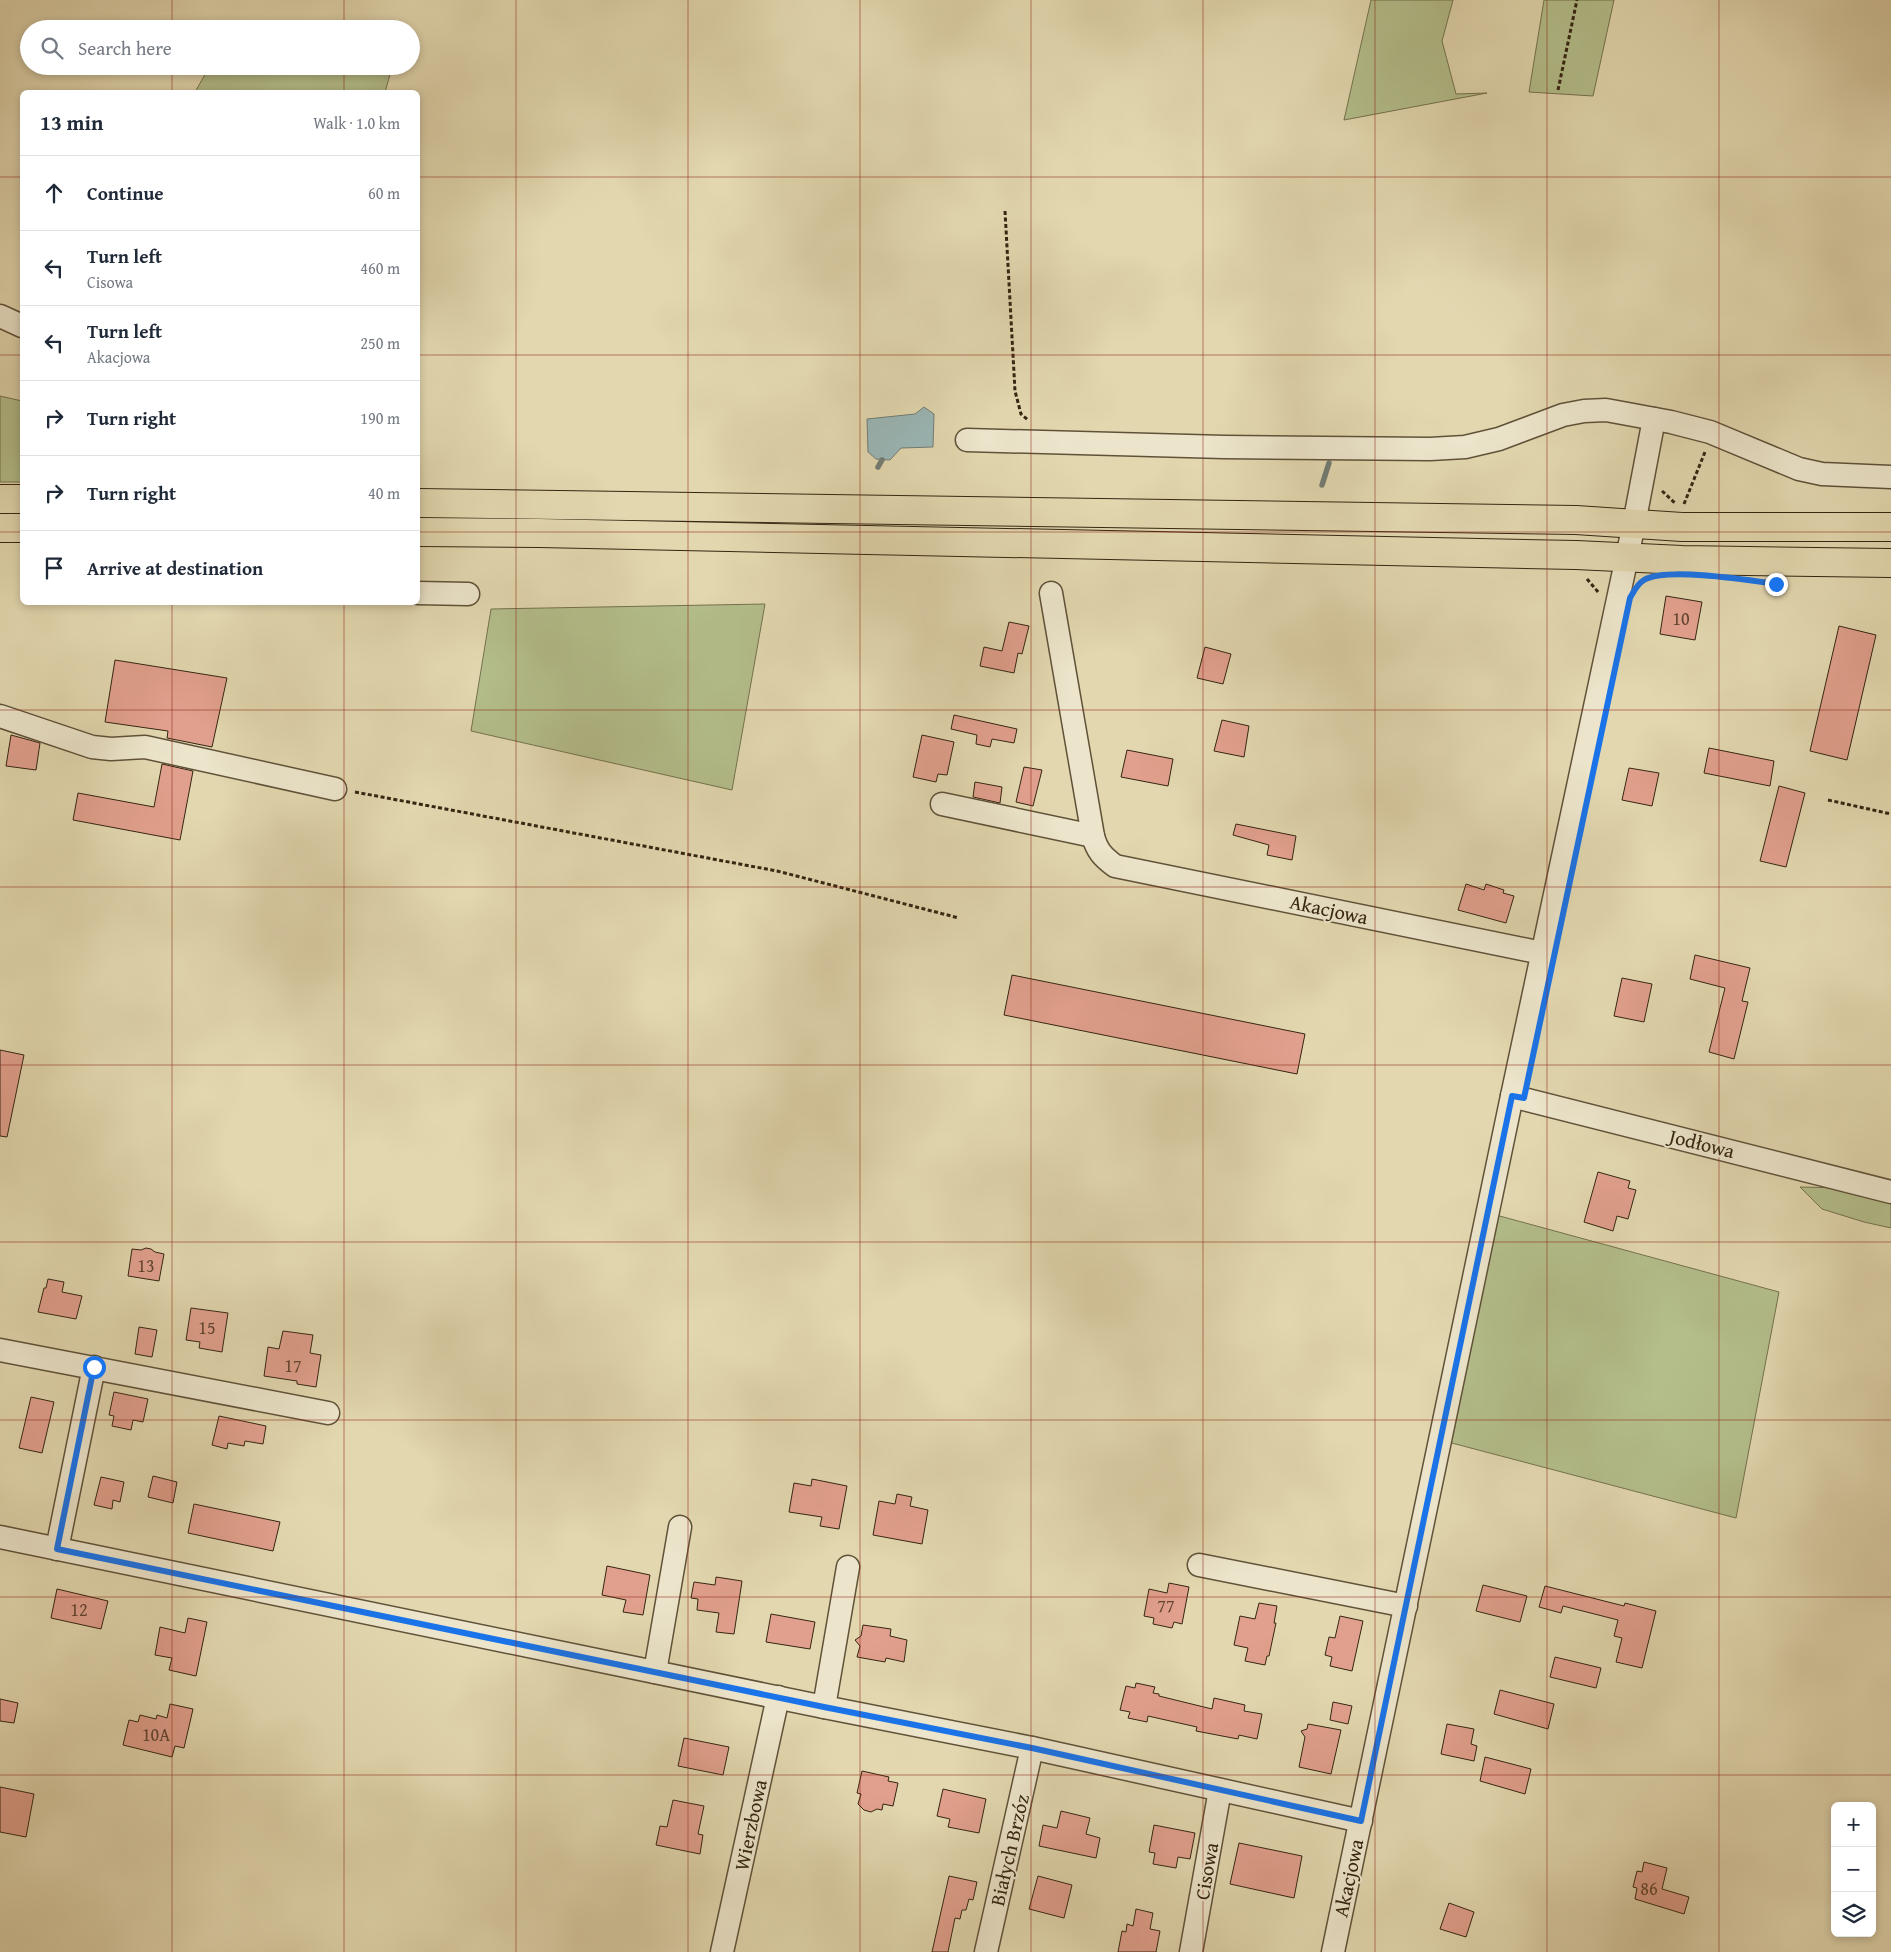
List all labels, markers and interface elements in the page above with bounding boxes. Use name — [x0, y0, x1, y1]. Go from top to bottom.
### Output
search box — [20, 20, 420, 75]
icon: search — [38, 34, 66, 62]
text: Search here — [78, 34, 172, 62]
text: 13 min — [40, 107, 103, 138]
text: Walk · 1.0 km — [313, 111, 400, 135]
icon: ahead — [40, 179, 68, 207]
text: Continue — [87, 179, 164, 207]
text: 60 m — [368, 181, 400, 205]
text: Turn left — [87, 242, 162, 270]
icon: left — [40, 254, 68, 282]
text: 460 m — [360, 256, 400, 280]
text: Cisowa — [87, 270, 133, 294]
text: Turn left — [87, 317, 162, 345]
icon: left — [40, 329, 68, 357]
text: 250 m — [360, 331, 400, 355]
text: Akacjowa — [87, 345, 150, 369]
icon: right — [40, 404, 68, 432]
text: Turn right — [87, 404, 176, 432]
text: 190 m — [360, 406, 400, 430]
icon: right — [40, 479, 68, 507]
text: Turn right — [87, 479, 176, 507]
text: 40 m — [368, 481, 400, 505]
icon: arrive — [40, 554, 68, 582]
text: Arrive at destination — [87, 554, 263, 582]
route end — [1765, 573, 1788, 596]
house number: 10 — [1672, 605, 1690, 632]
street label: Akacjowa — [1287, 887, 1371, 932]
street label: Jodłowa — [1663, 1120, 1738, 1165]
house number: 13 — [137, 1252, 155, 1279]
house number: 15 — [198, 1314, 216, 1341]
house number: 17 — [284, 1352, 302, 1379]
route start — [83, 1356, 106, 1379]
house number: 77 — [1157, 1592, 1175, 1619]
house number: 12 — [70, 1596, 88, 1623]
house number: 10A — [142, 1721, 170, 1748]
street label: Wierzbowa — [726, 1776, 774, 1873]
street label: Białych Brzóz — [982, 1791, 1036, 1909]
map controls — [1831, 1802, 1876, 1937]
button: + — [1831, 1802, 1876, 1847]
street label: Akacjowa — [1326, 1836, 1371, 1920]
street label: Cisowa — [1187, 1840, 1225, 1902]
button: − — [1831, 1847, 1876, 1892]
house number: 86 — [1640, 1875, 1658, 1902]
button: layers — [1831, 1892, 1876, 1937]

